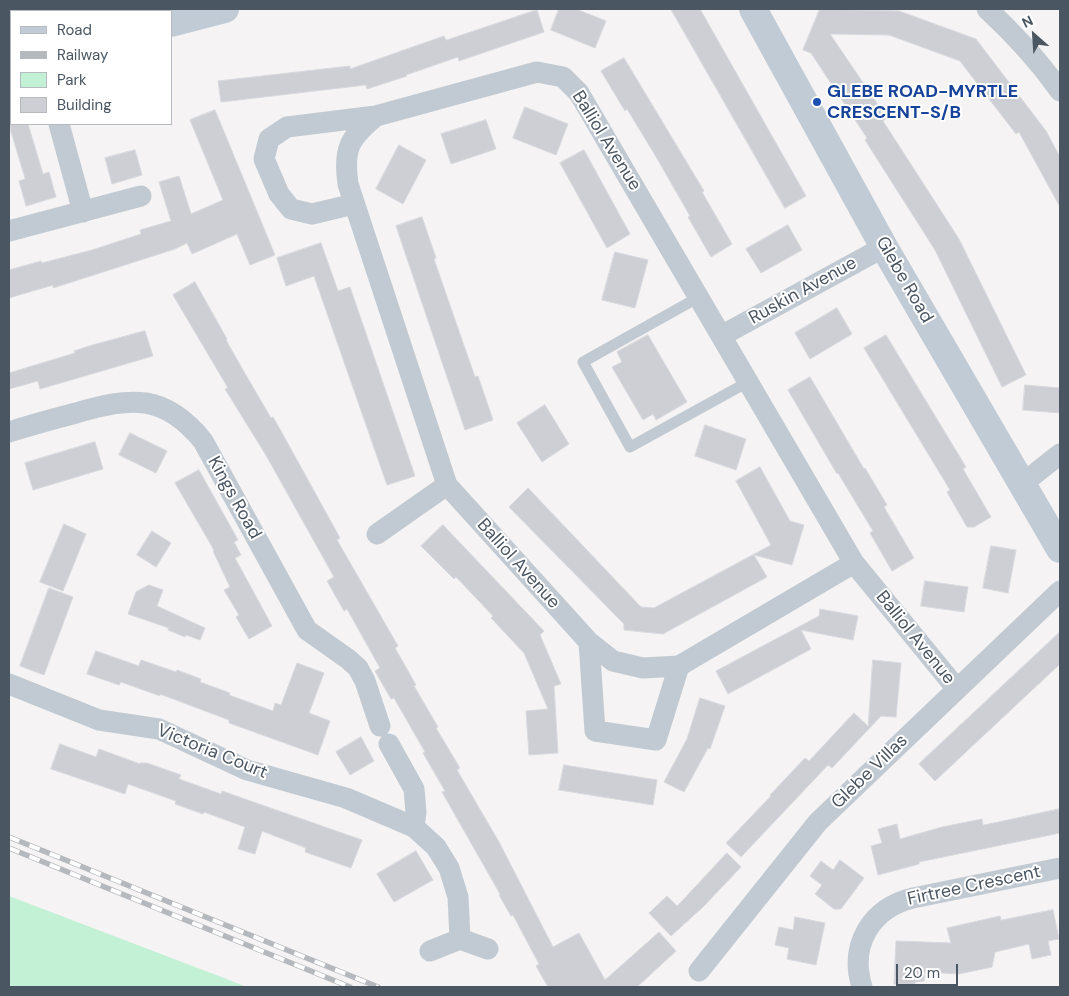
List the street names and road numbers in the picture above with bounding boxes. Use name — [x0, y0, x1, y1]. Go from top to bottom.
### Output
street label: Balliol Avenue — [567, 87, 645, 195]
street label: Glebe Road — [871, 233, 937, 327]
street label: Ruskin Avenue — [745, 253, 861, 329]
street label: Kings Road — [203, 453, 265, 543]
street label: Balliol Avenue — [472, 515, 564, 613]
street label: Balliol Avenue — [871, 587, 959, 689]
street label: Victoria Court — [154, 720, 270, 784]
street label: Glebe Villas — [827, 730, 913, 814]
street label: Firtree Crescent — [905, 861, 1043, 911]

